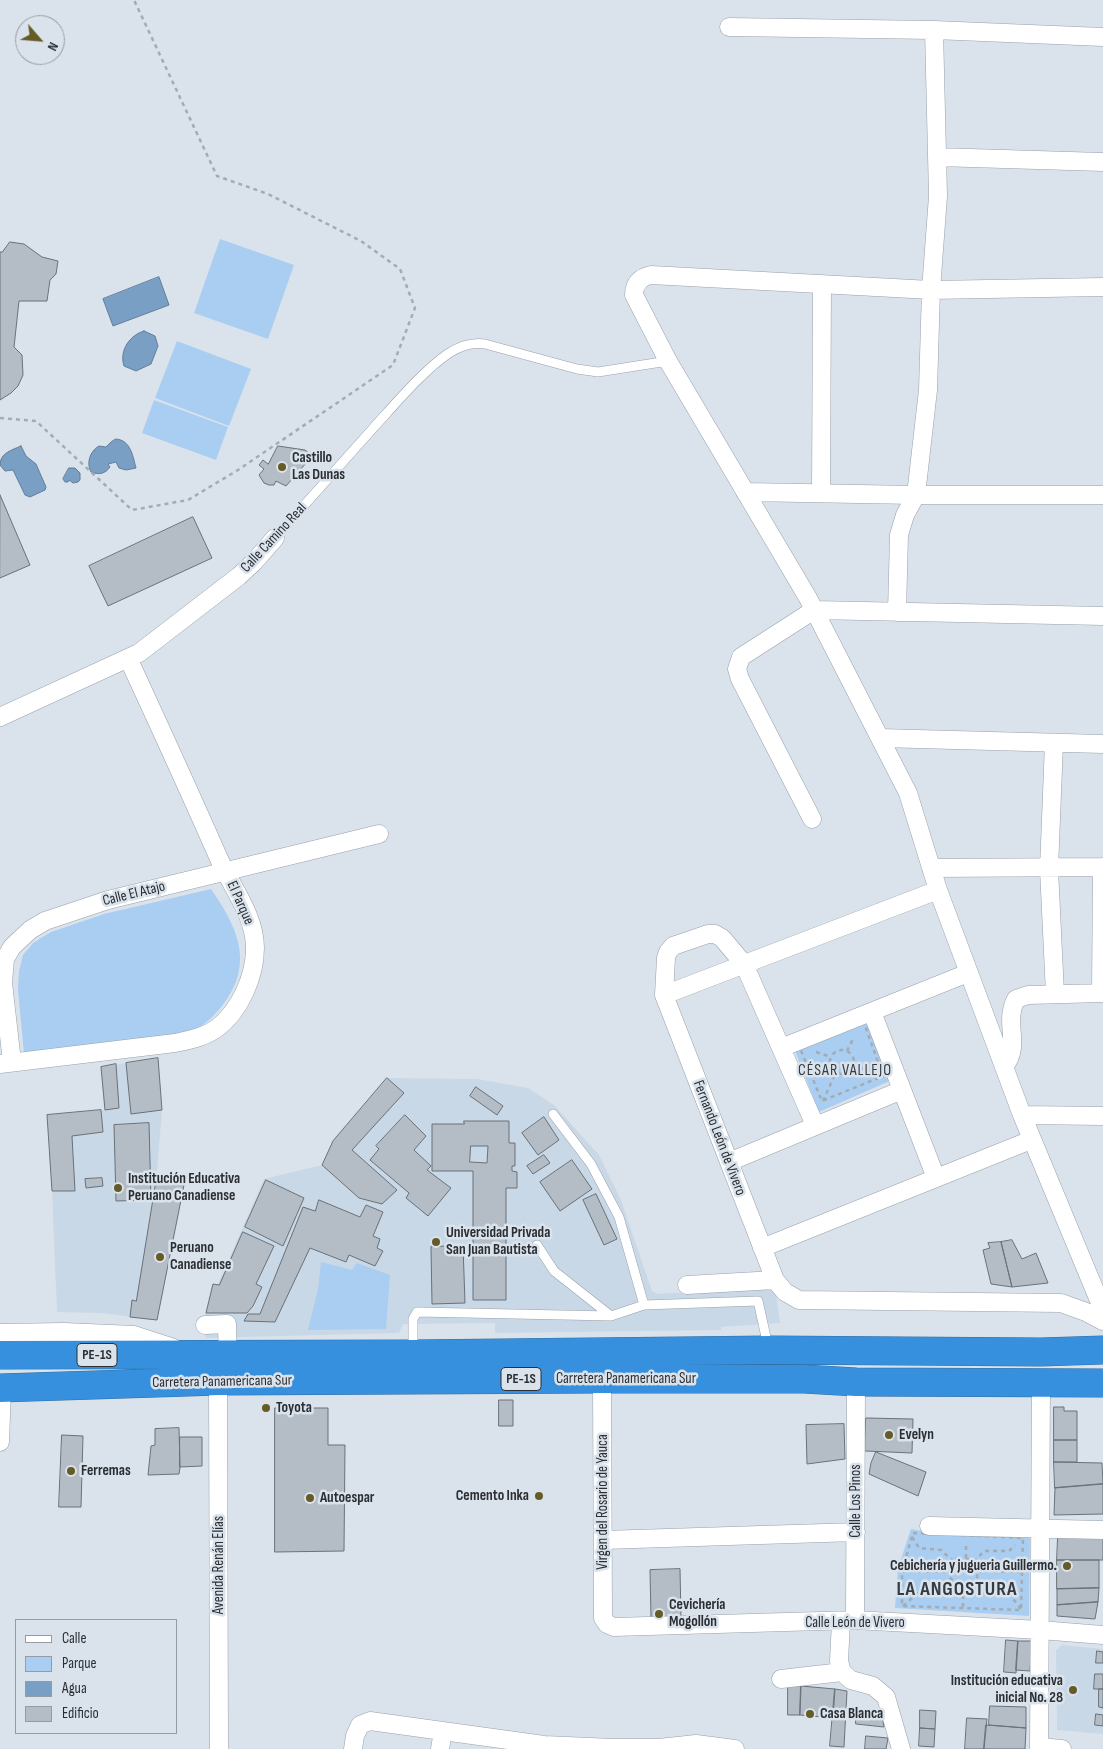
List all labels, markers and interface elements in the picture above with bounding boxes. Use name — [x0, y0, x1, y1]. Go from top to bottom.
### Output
north arrow — [15, 15, 65, 65]
text: N — [44, 39, 62, 54]
place label: Castillo Las Dunas — [292, 449, 345, 484]
marker: Castillo Las Dunas — [276, 461, 288, 473]
street label: Calle Camino Real — [237, 500, 311, 576]
street label: Calle El Atajo — [101, 878, 167, 910]
street label: El Parque — [222, 878, 258, 928]
district label: CÉSAR VALLEJO — [796, 1061, 894, 1081]
street label: Fernando León de Vivero — [689, 1078, 749, 1198]
place label: Institución Educativa Peruano Canadiense — [128, 1170, 240, 1205]
marker: Institución Educativa Peruano Canadiense — [112, 1182, 124, 1194]
place label: Universidad Privada San Juan Bautista — [446, 1224, 550, 1259]
marker: Universidad Privada San Juan Bautista — [430, 1236, 442, 1248]
place label: Peruano Canadiense — [170, 1239, 231, 1274]
marker: Peruano Canadiense — [154, 1251, 166, 1263]
road number: PE-1S — [77, 1344, 117, 1366]
road number: PE-1S — [501, 1368, 541, 1390]
street label: Carretera Panamericana Sur — [556, 1370, 696, 1388]
street label: Carretera Panamericana Sur — [152, 1372, 292, 1392]
place label: Toyota — [276, 1399, 312, 1417]
marker: Toyota — [260, 1402, 272, 1414]
place label: Evelyn — [899, 1426, 934, 1444]
marker: Evelyn — [883, 1429, 895, 1441]
street label: Virgen del Rosario de Yauca — [594, 1434, 612, 1570]
place label: Ferremas — [81, 1462, 131, 1480]
street label: Calle Los Pinos — [847, 1464, 865, 1538]
marker: Ferremas — [65, 1465, 77, 1477]
place label: Cemento Inka — [456, 1487, 529, 1505]
place label: Autoespar — [320, 1489, 374, 1507]
marker: Cemento Inka — [533, 1490, 545, 1502]
marker: Autoespar — [304, 1492, 316, 1504]
street label: Avenida Renán Elías — [210, 1516, 228, 1614]
place label: Cebichería y jugueria Guillermo. — [890, 1557, 1057, 1575]
marker: Cebichería y jugueria Guillermo. — [1061, 1560, 1073, 1572]
district label: LA ANGOSTURA — [895, 1578, 1019, 1602]
place label: Cevichería Mogollón — [669, 1596, 725, 1631]
marker: Cevichería Mogollón — [653, 1608, 665, 1620]
street label: Calle León de Vivero — [805, 1614, 905, 1632]
legend — [15, 1619, 178, 1734]
text: Calle — [62, 1629, 86, 1648]
text: Parque — [62, 1654, 97, 1673]
place label: Institución educativa inicial No. 28 — [951, 1672, 1063, 1707]
text: Agua — [62, 1679, 87, 1698]
marker: Institución educativa inicial No. 28 — [1067, 1684, 1079, 1696]
text: Edificio — [62, 1704, 99, 1723]
place label: Casa Blanca — [820, 1705, 883, 1723]
marker: Casa Blanca — [804, 1708, 816, 1720]

